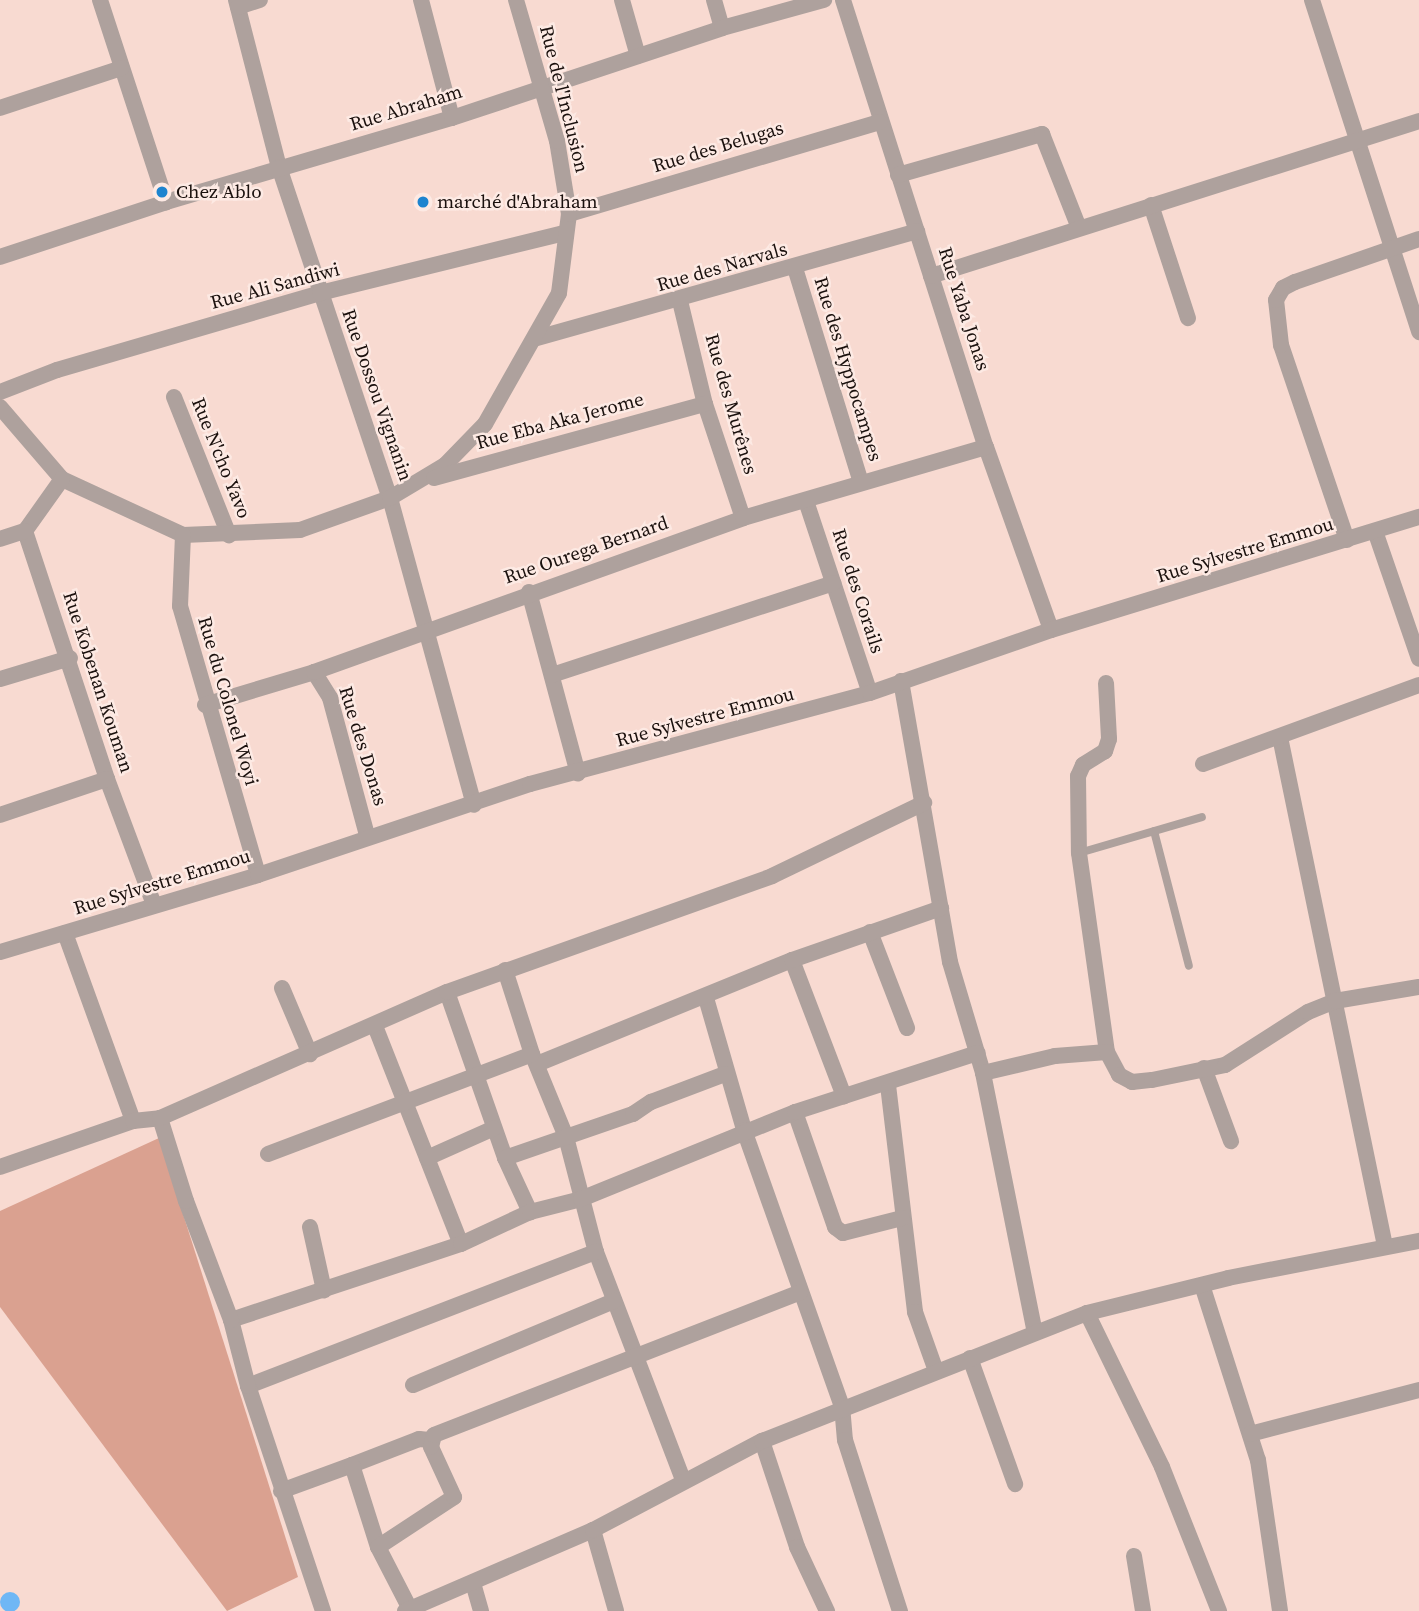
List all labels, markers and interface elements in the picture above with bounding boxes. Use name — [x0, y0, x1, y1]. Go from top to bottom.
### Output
street label: Rue de l'Inclusion — [535, 23, 593, 175]
street label: Rue Abraham — [347, 80, 465, 136]
street label: Rue des Belugas — [650, 116, 786, 178]
place label: Chez Ablo — [176, 181, 262, 203]
marker: Chez Ablo — [154, 184, 170, 200]
place label: marché d'Abraham — [437, 191, 598, 213]
marker: marché d'Abraham — [415, 194, 431, 210]
street label: Rue des Narvals — [654, 237, 790, 297]
street label: Rue Yaba Jonas — [933, 244, 995, 374]
street label: Rue Ali Sandiwi — [208, 258, 342, 314]
street label: Rue des Hyppocampes — [809, 274, 887, 464]
street label: Rue Dossou Vignanin — [337, 306, 417, 484]
street label: Rue des Murênes — [700, 331, 762, 477]
street label: Rue Eba Aka Jerome — [474, 388, 646, 454]
street label: Rue N'cho Yavo — [186, 394, 256, 522]
street label: Rue Ourega Bernard — [501, 511, 671, 589]
street label: Rue Sylvestre Emmou — [1154, 512, 1336, 588]
street label: Rue des Corails — [827, 526, 889, 656]
street label: Rue Kobenan Kouman — [58, 589, 138, 775]
street label: Rue du Colonel Woyi — [193, 614, 263, 788]
street label: Rue Sylvestre Emmou — [613, 682, 797, 752]
street label: Rue des Donas — [334, 684, 392, 808]
street label: Rue Sylvestre Emmou — [71, 844, 253, 920]

